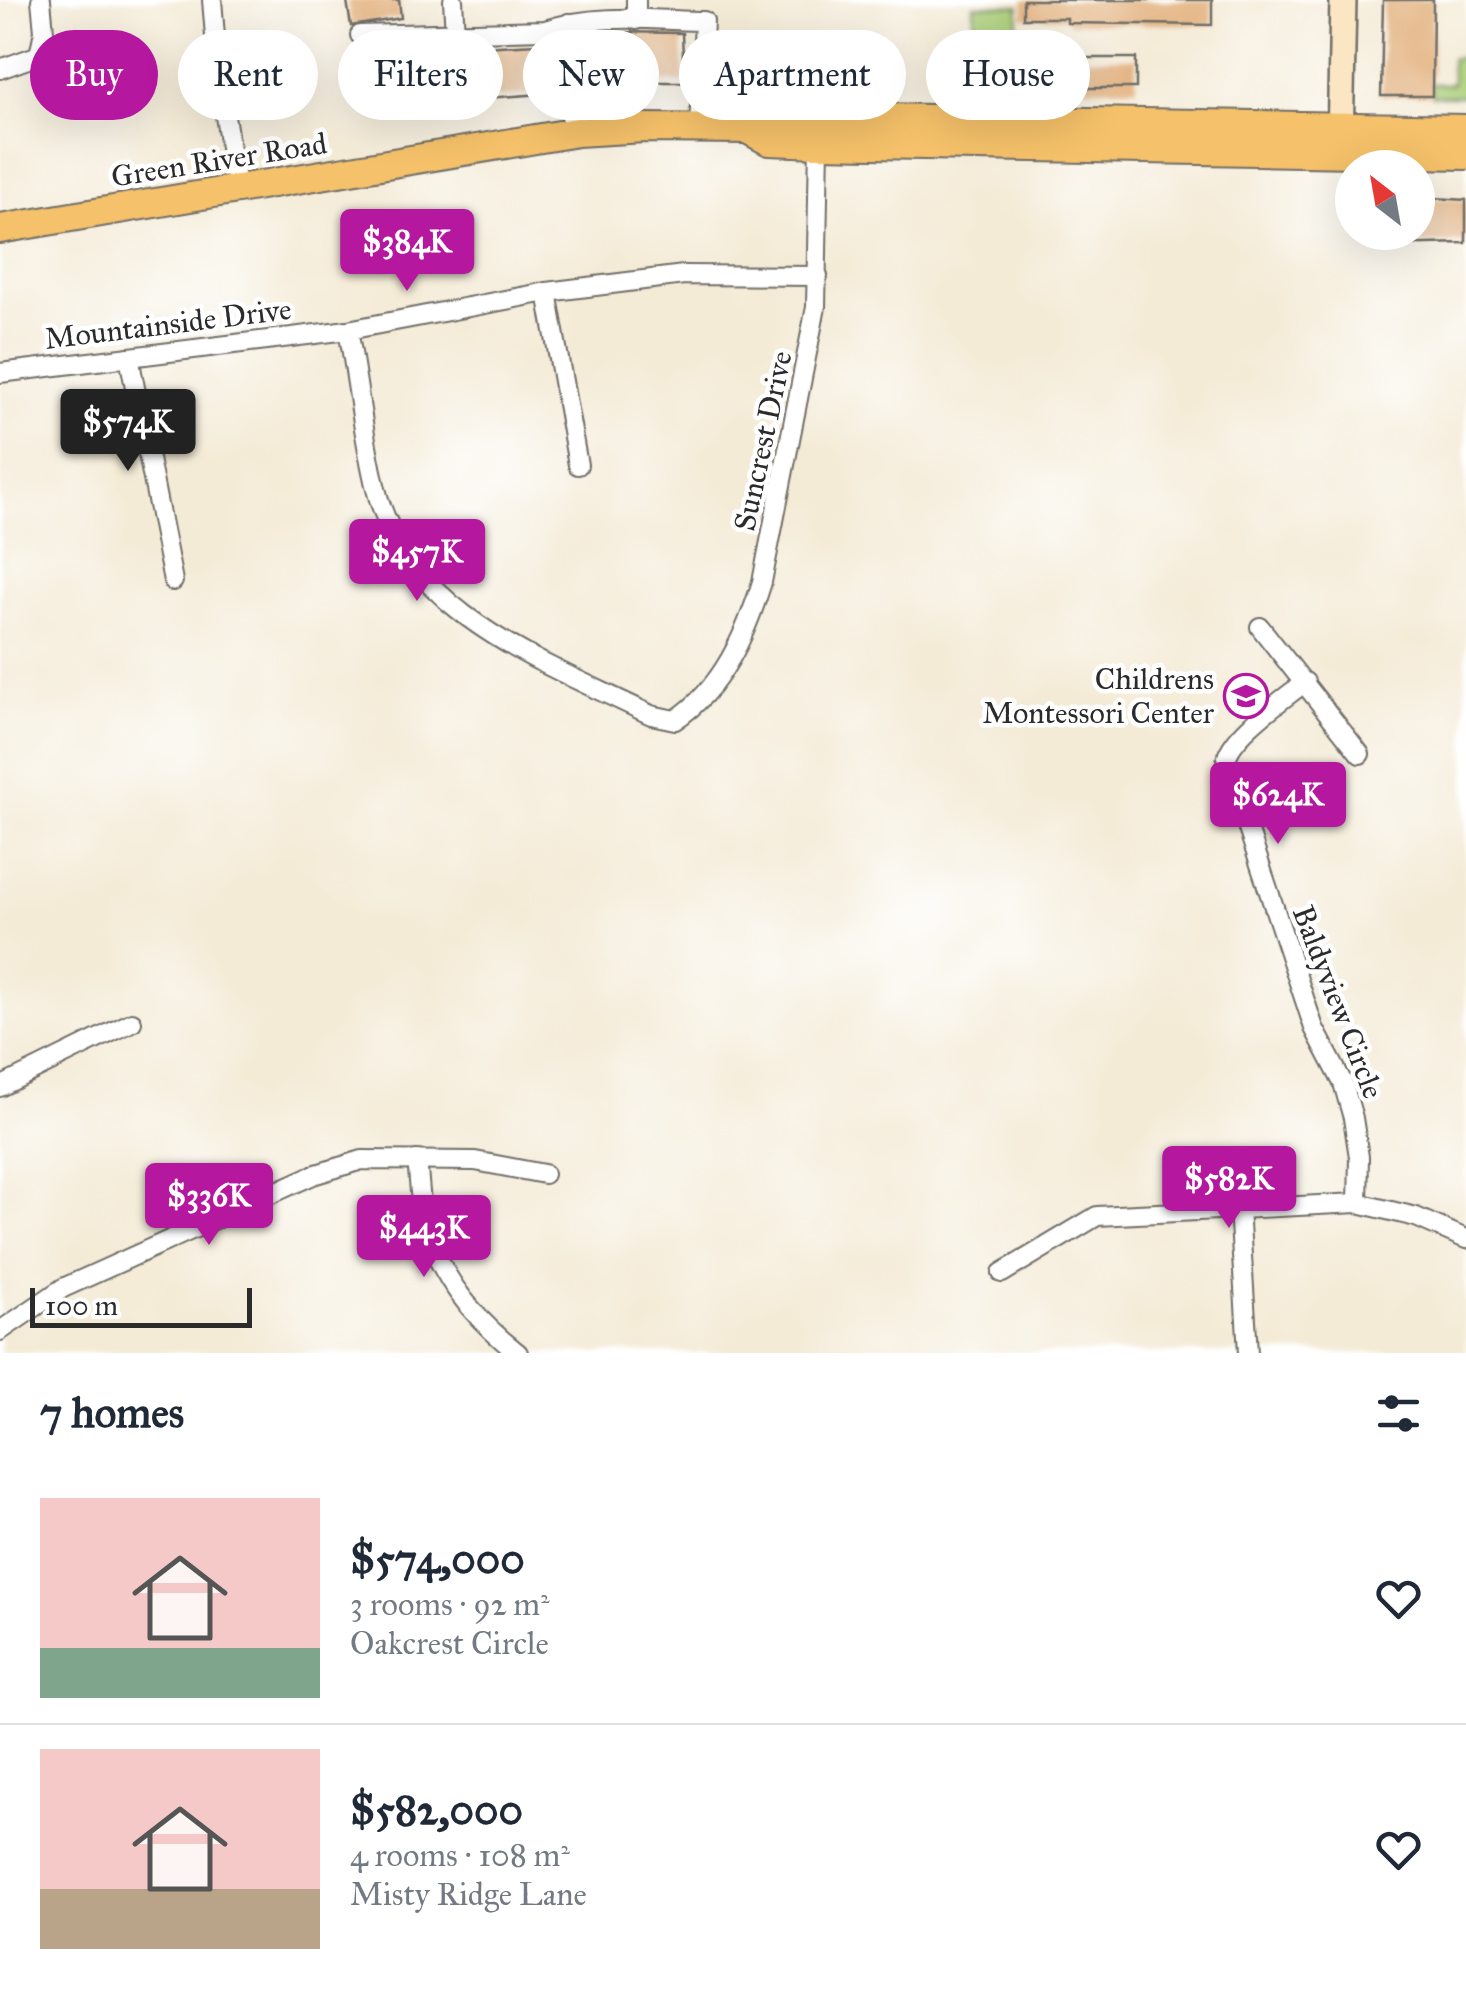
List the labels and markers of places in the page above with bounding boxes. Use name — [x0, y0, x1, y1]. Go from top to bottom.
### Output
pin: $384K — [337, 209, 477, 294]
pin: $574K — [58, 389, 198, 474]
pin: $457K — [347, 519, 487, 604]
place label: Childrens Montessori Center — [982, 661, 1215, 731]
school or university icon: Childrens Montessori Center — [1223, 673, 1269, 719]
pin: $624K — [1208, 762, 1348, 847]
pin: $582K — [1159, 1146, 1299, 1231]
pin: $336K — [139, 1163, 279, 1248]
pin: $443K — [354, 1195, 494, 1280]

